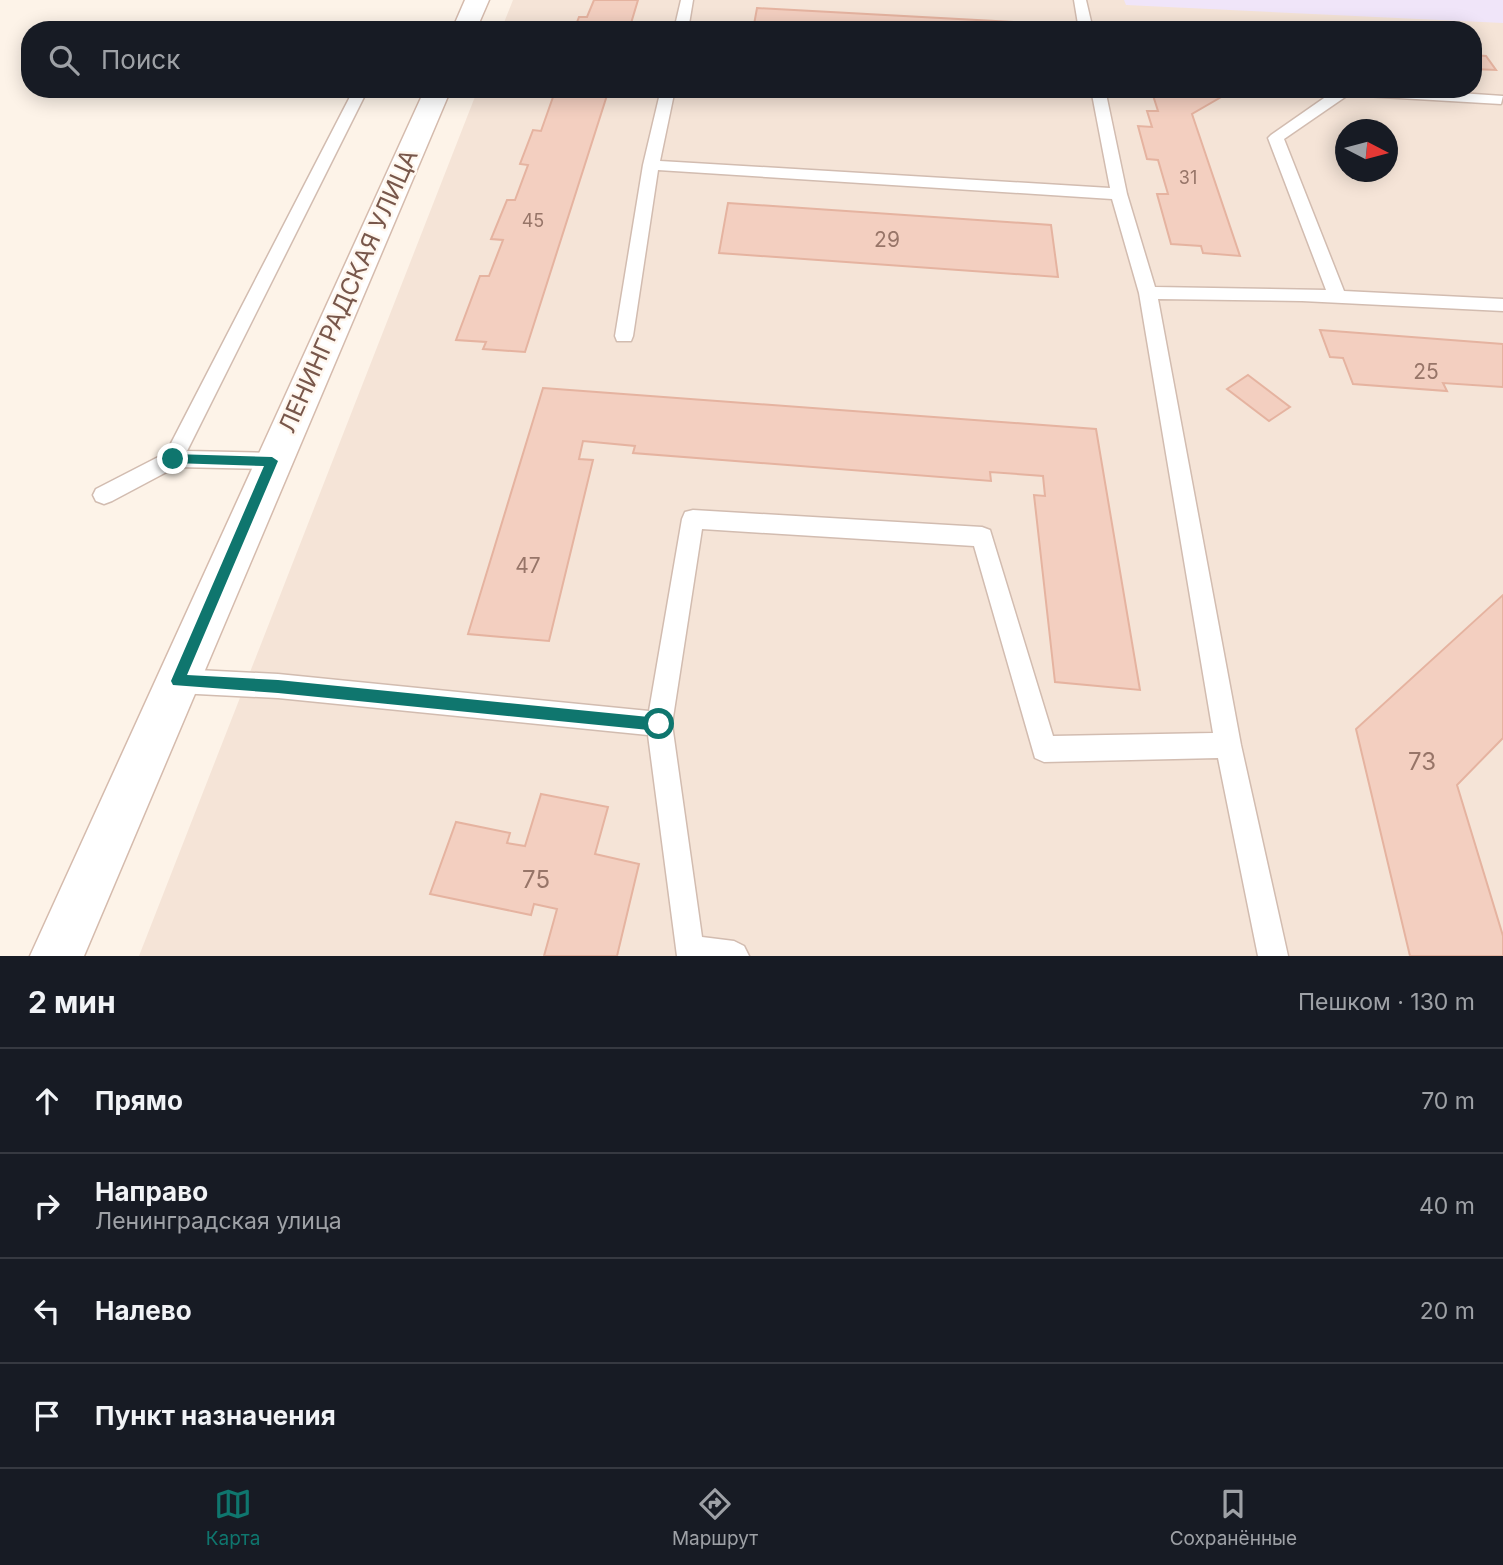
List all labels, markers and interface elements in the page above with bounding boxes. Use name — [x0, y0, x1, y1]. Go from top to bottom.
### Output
search box — [21, 21, 1482, 98]
icon: search — [45, 41, 83, 79]
text: Поиск — [101, 44, 180, 75]
north arrow — [1335, 119, 1398, 182]
street label: ЛЕНИНГРАДСКАЯ УЛИЦА — [272, 145, 424, 437]
house number: 31 — [1179, 167, 1197, 188]
house number: 45 — [522, 210, 544, 231]
house number: 29 — [874, 227, 900, 252]
house number: 25 — [1413, 359, 1439, 384]
route end — [157, 443, 188, 474]
house number: 47 — [515, 553, 541, 578]
route start — [643, 708, 674, 739]
house number: 73 — [1408, 747, 1436, 776]
house number: 75 — [522, 865, 550, 894]
text: 2 мин — [28, 984, 116, 1020]
text: Пешком · 130 m — [1298, 988, 1475, 1016]
icon: ahead — [28, 1082, 66, 1120]
text: Прямо — [95, 1085, 183, 1116]
text: 70 m — [1421, 1087, 1475, 1115]
text: Направо — [95, 1176, 208, 1207]
icon: right — [28, 1187, 66, 1225]
text: 40 m — [1419, 1192, 1475, 1220]
text: Ленинградская улица — [95, 1207, 342, 1235]
icon: left — [28, 1292, 66, 1330]
text: Налево — [95, 1295, 192, 1326]
text: 20 m — [1420, 1297, 1475, 1325]
icon: arrive — [28, 1397, 66, 1435]
text: Пункт назначения — [95, 1400, 336, 1431]
tab: Карта — [206, 1485, 260, 1550]
tab: Маршрут — [672, 1485, 758, 1550]
tab: Сохранённые — [1170, 1485, 1297, 1550]

